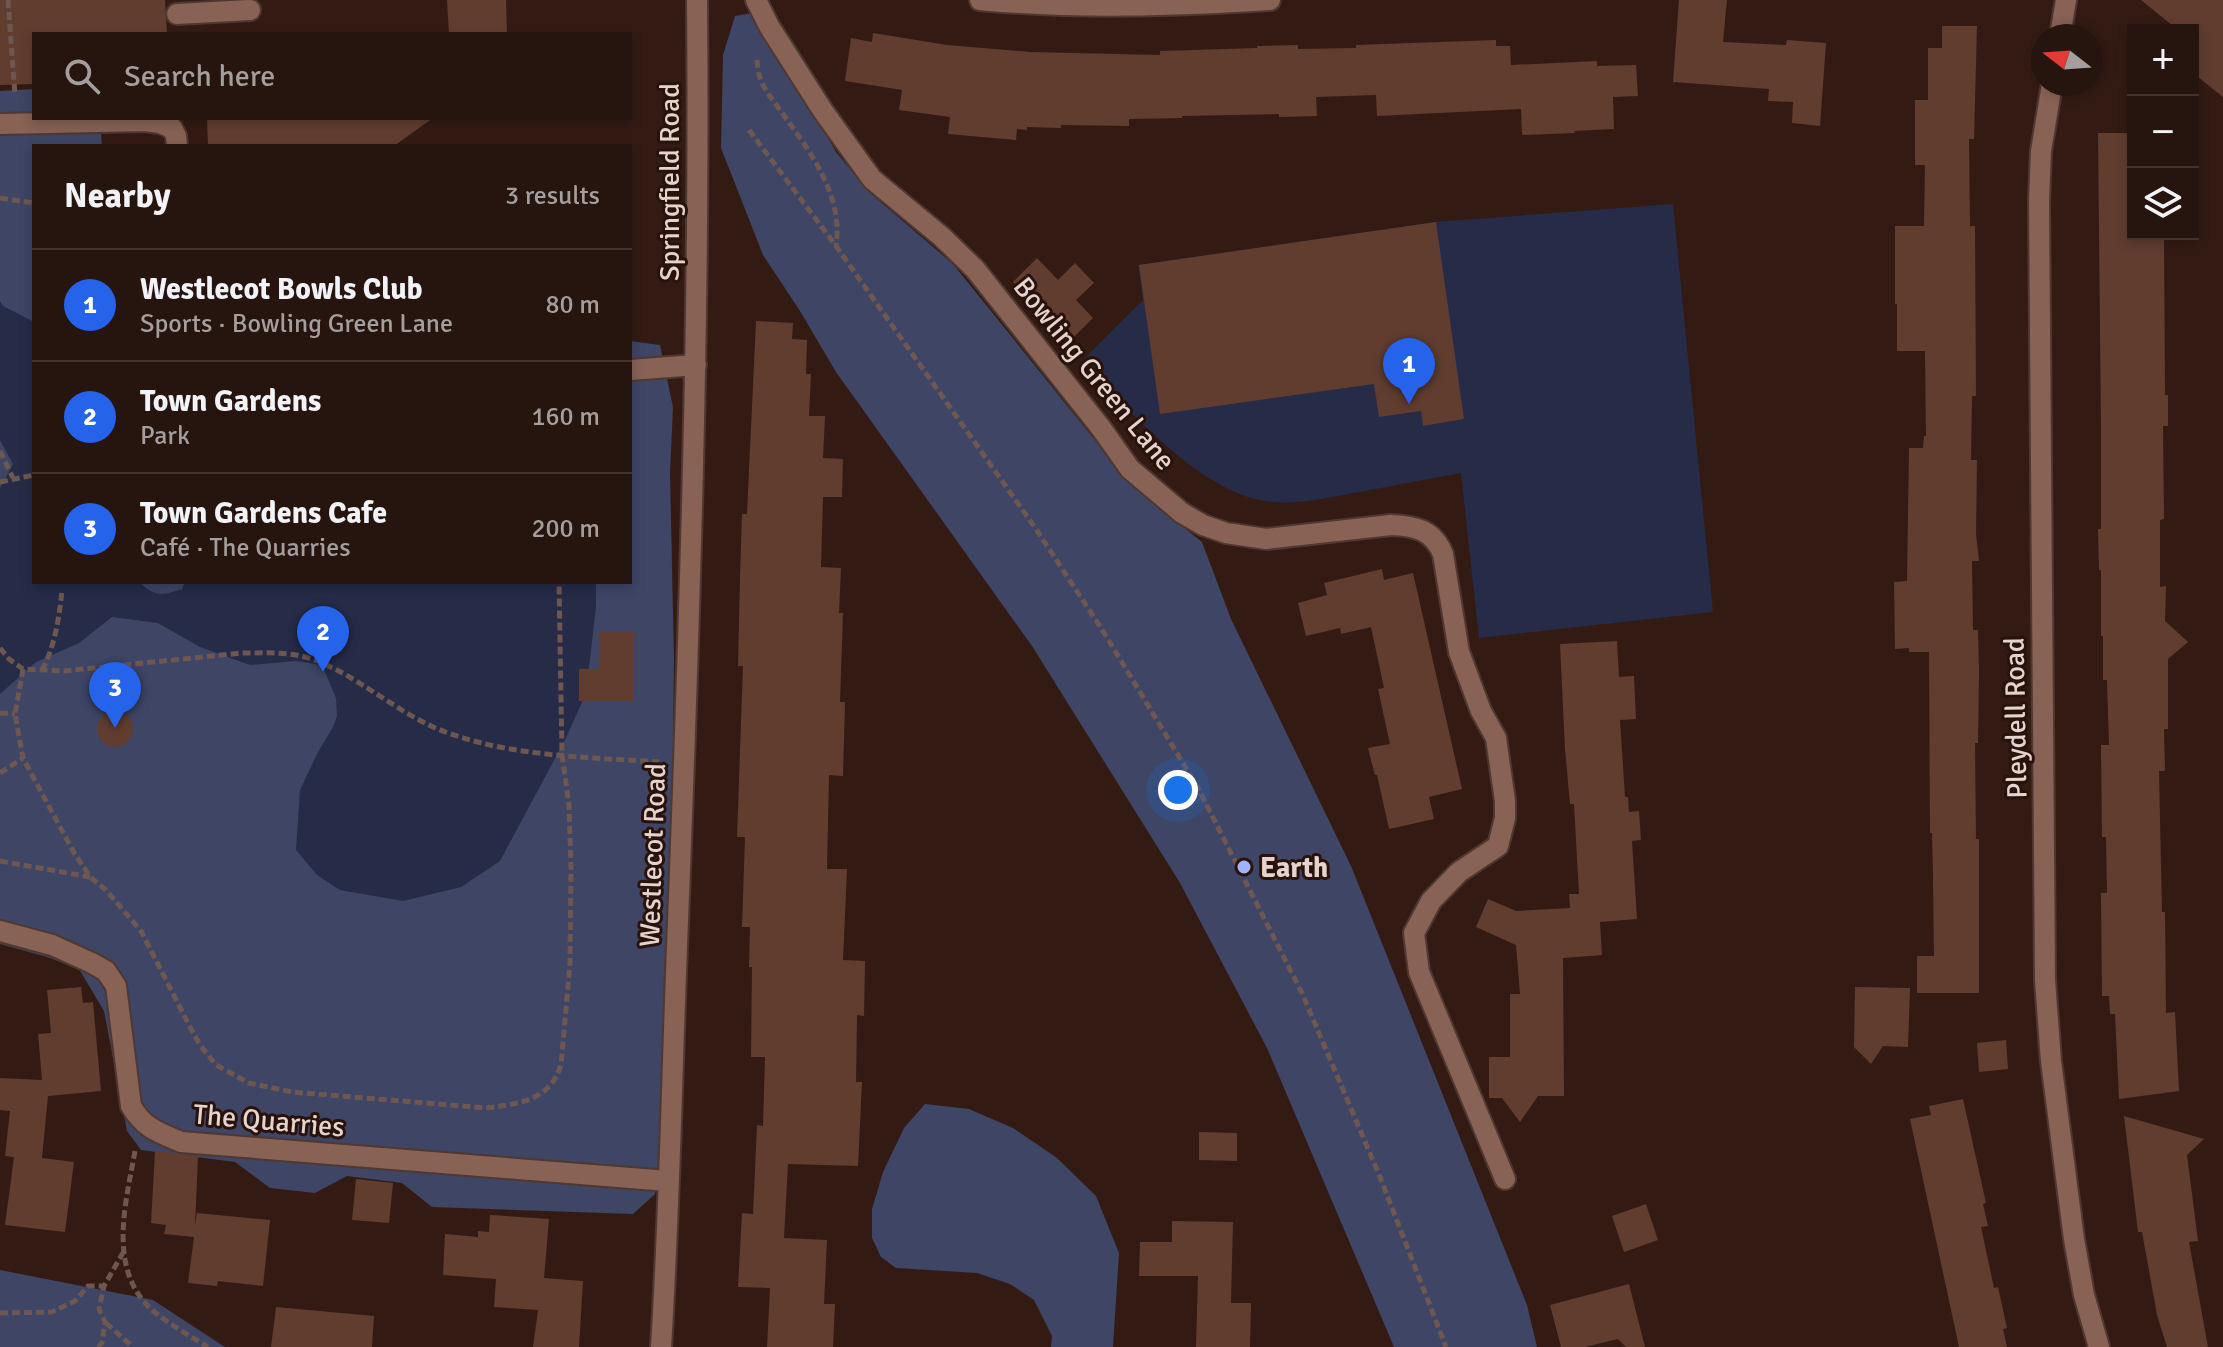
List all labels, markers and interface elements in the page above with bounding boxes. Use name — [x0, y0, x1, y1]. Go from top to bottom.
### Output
north arrow — [2031, 24, 2103, 96]
map controls — [2127, 24, 2199, 240]
button: + — [2127, 24, 2199, 96]
search box — [32, 32, 632, 120]
icon: search — [60, 54, 104, 98]
text: Search here — [124, 58, 275, 95]
street label: Springfield Road — [653, 83, 687, 281]
button: − — [2127, 96, 2199, 168]
button: layers — [2127, 168, 2199, 240]
text: Nearby — [64, 175, 171, 217]
text: 3 results — [505, 180, 600, 212]
street label: Bowling Green Lane — [1006, 270, 1182, 477]
text: Westlecot Bowls Club — [140, 271, 423, 308]
text: 1 — [83, 289, 97, 321]
text: 80 m — [545, 289, 600, 321]
text: Sports · Bowling Green Lane — [140, 308, 453, 340]
pin: 1 — [1383, 338, 1435, 404]
text: Town Gardens — [140, 383, 321, 420]
text: 2 — [83, 401, 97, 433]
text: 160 m — [531, 401, 600, 433]
text: Park — [140, 420, 190, 452]
text: Town Gardens Cafe — [140, 495, 387, 532]
text: 3 — [83, 513, 97, 545]
text: 200 m — [531, 513, 600, 545]
text: Café · The Quarries — [140, 532, 351, 564]
pin: 2 — [297, 606, 349, 672]
street label: Pleydell Road — [1998, 637, 2034, 799]
pin: 3 — [89, 662, 141, 728]
street label: Westlecot Road — [633, 763, 673, 948]
your location — [1158, 770, 1198, 810]
place label: Earth — [1260, 851, 1328, 885]
marker: Earth — [1235, 858, 1253, 876]
street label: The Quarries — [192, 1097, 346, 1145]

